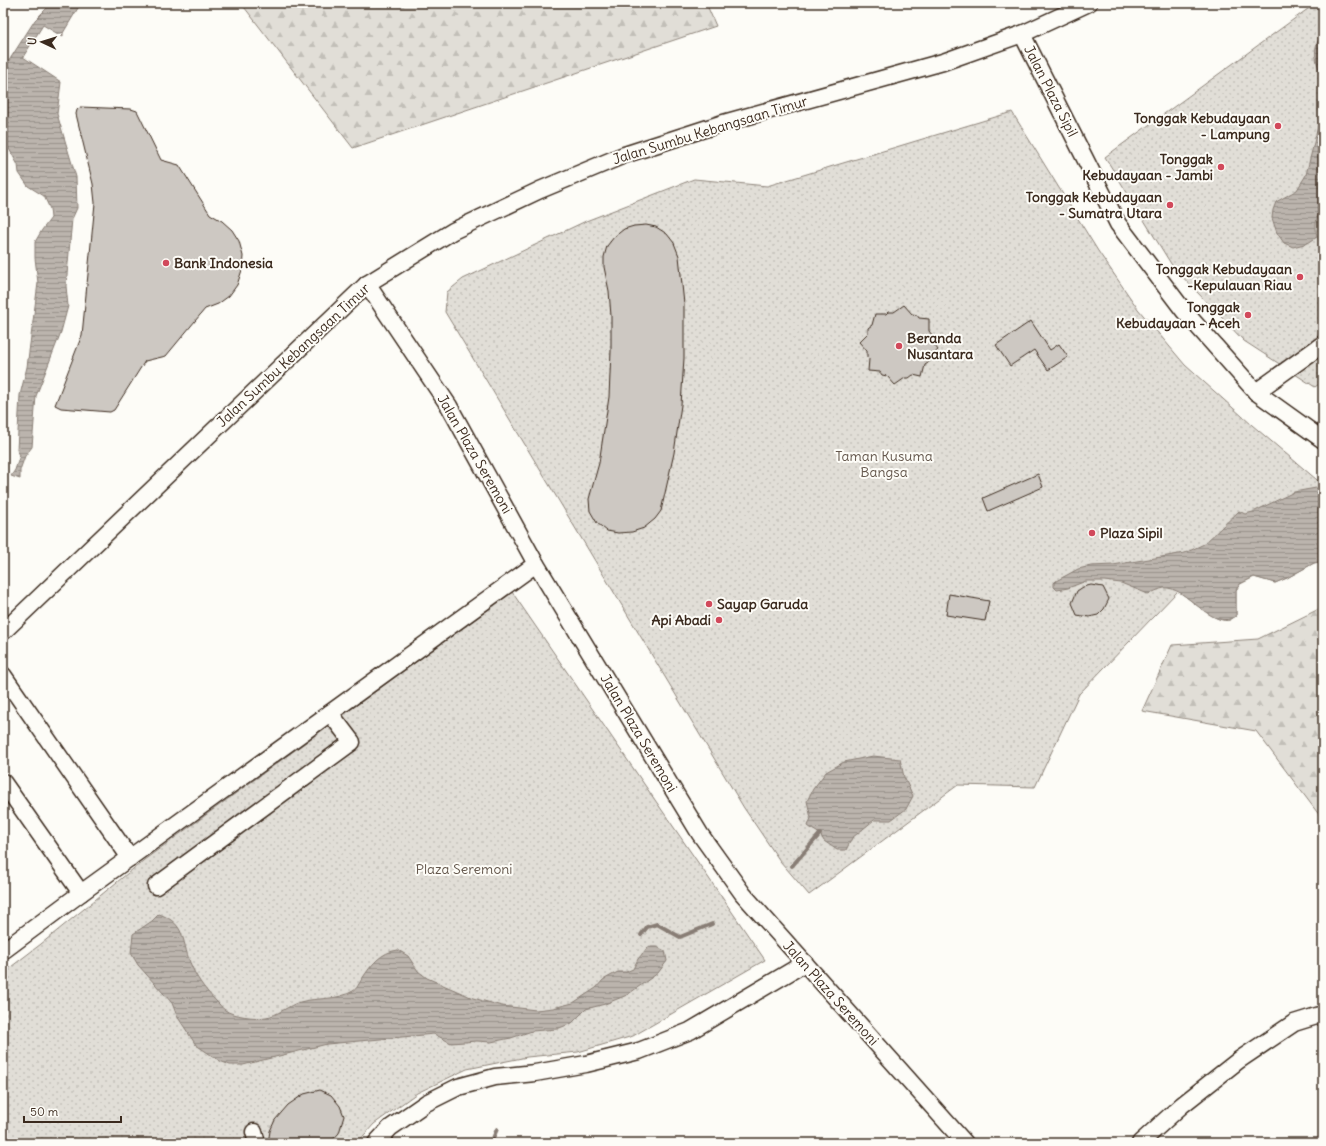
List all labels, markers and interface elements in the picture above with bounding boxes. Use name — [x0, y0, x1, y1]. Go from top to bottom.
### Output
north arrow — [22, 22, 62, 62]
text: U — [25, 37, 39, 46]
street label: Jalan Plaza Sipil — [1020, 42, 1082, 140]
street label: Jalan Sumbu Kebangsaan Timur — [610, 92, 810, 168]
place label: Tonggak Kebudayaan - Lampung — [1134, 109, 1270, 143]
marker: Tonggak Kebudayaan - Lampung — [1273, 121, 1283, 131]
place label: Tonggak Kebudayaan - Jambi — [1082, 150, 1213, 184]
marker: Tonggak Kebudayaan - Jambi — [1216, 162, 1226, 172]
place label: Tonggak Kebudayaan - Sumatra Utara — [1026, 188, 1162, 222]
marker: Tonggak Kebudayaan - Sumatra Utara — [1165, 200, 1175, 210]
place label: Bank Indonesia — [174, 254, 273, 272]
marker: Bank Indonesia — [161, 258, 171, 268]
place label: Tonggak Kebudayaan -Kepulauan Riau — [1156, 260, 1292, 294]
marker: Tonggak Kebudayaan -Kepulauan Riau — [1295, 272, 1305, 282]
street label: Jalan Sumbu Kebangsaan Timur — [213, 279, 374, 431]
place label: Tonggak Kebudayaan - Aceh — [1116, 298, 1240, 332]
marker: Tonggak Kebudayaan - Aceh — [1243, 310, 1253, 320]
place label: Beranda Nusantara — [907, 329, 973, 363]
marker: Beranda Nusantara — [894, 341, 904, 351]
street label: Jalan Plaza Seremoni — [434, 391, 516, 517]
park label: Taman Kusuma Bangsa — [835, 447, 933, 481]
place label: Plaza Sipil — [1100, 524, 1163, 542]
marker: Plaza Sipil — [1087, 528, 1097, 538]
place label: Sayap Garuda — [717, 595, 808, 613]
marker: Sayap Garuda — [704, 599, 714, 609]
place label: Api Abadi — [652, 611, 711, 629]
marker: Api Abadi — [714, 615, 724, 625]
street label: Jalan Plaza Seremoni — [597, 671, 681, 795]
park label: Plaza Seremoni — [415, 860, 513, 878]
street label: Jalan Plaza Seremoni — [779, 937, 883, 1049]
scale bar — [24, 1098, 121, 1124]
text: 50 m — [30, 1104, 59, 1119]

